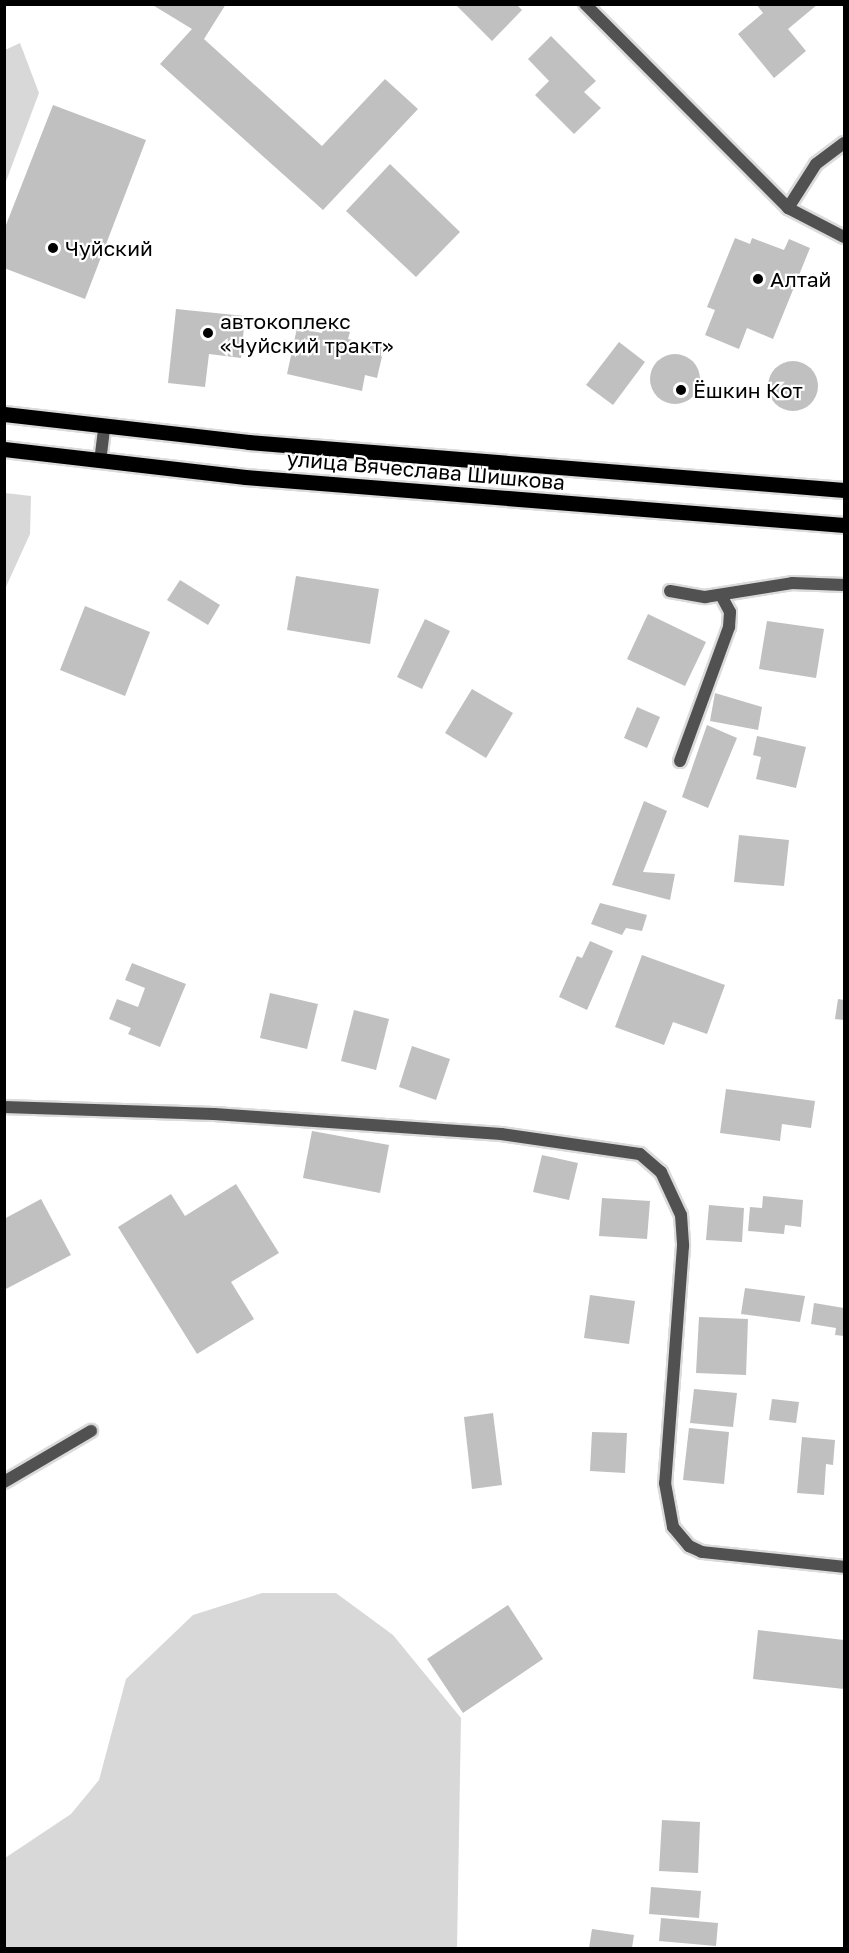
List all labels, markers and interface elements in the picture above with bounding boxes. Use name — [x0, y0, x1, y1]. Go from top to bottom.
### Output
place label: Чуйский — [65, 235, 153, 261]
marker: Чуйский — [46, 241, 60, 255]
place label: Алтай — [770, 266, 831, 292]
marker: Алтай — [751, 272, 765, 286]
place label: автокоплекс «Чуйский тракт» — [220, 308, 394, 358]
marker: автокоплекс «Чуйский тракт» — [201, 326, 215, 340]
place label: Ёшкин Кот — [693, 377, 803, 403]
marker: Ёшкин Кот — [674, 383, 688, 397]
street label: улица Вячеслава Шишкова — [286, 445, 566, 495]

